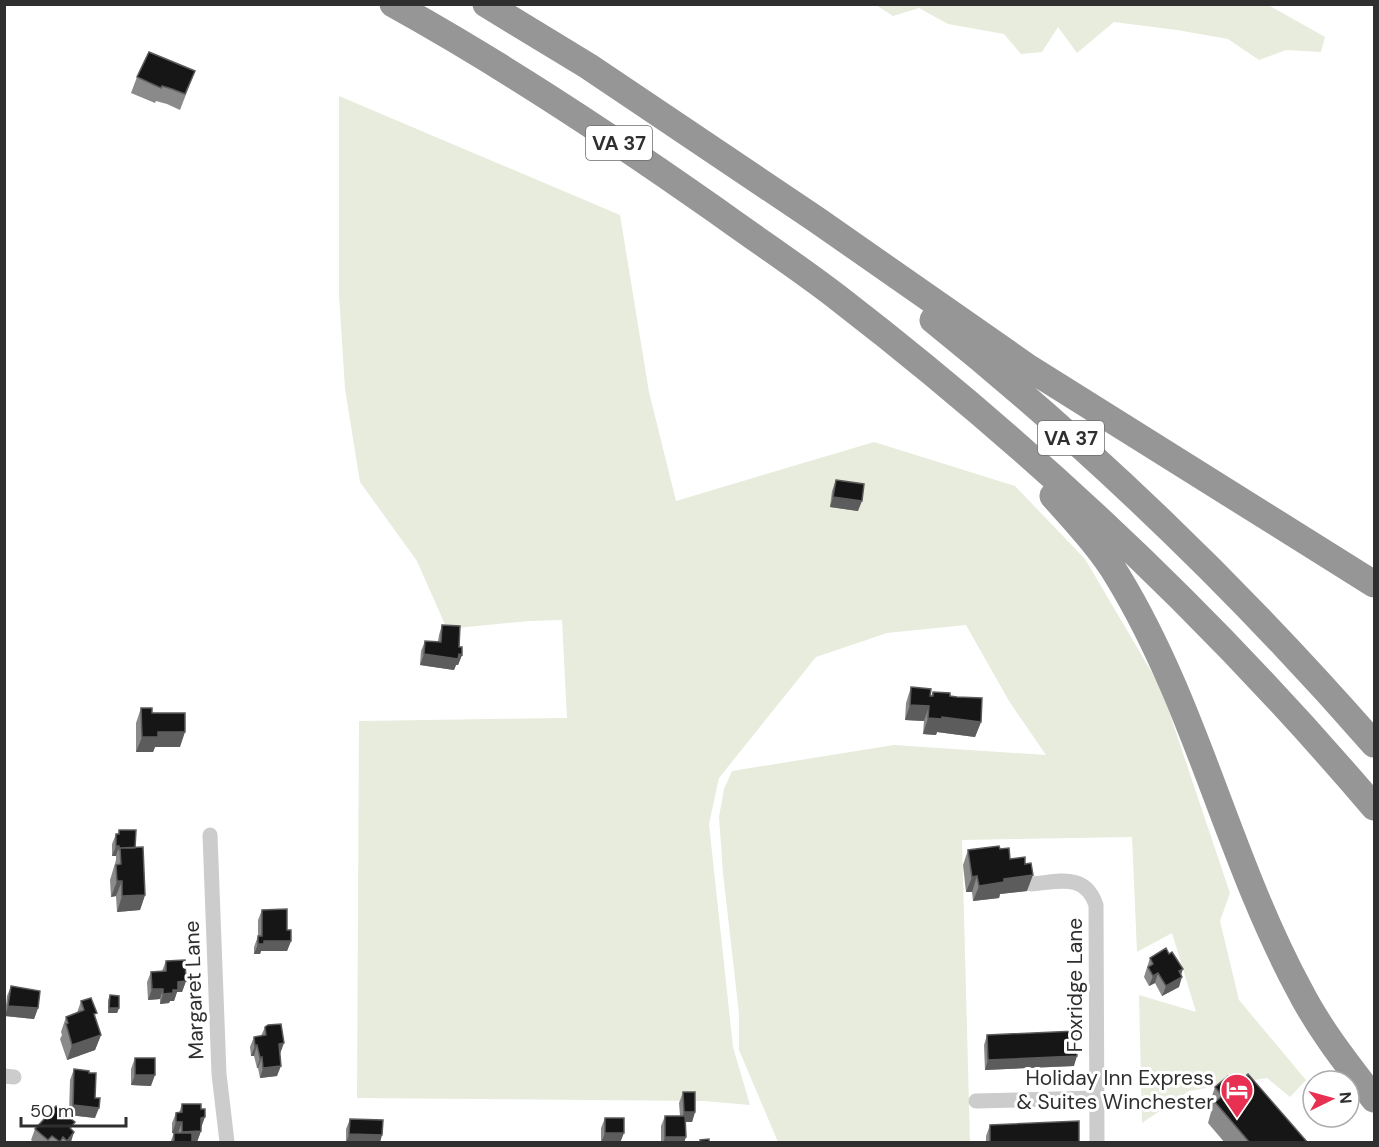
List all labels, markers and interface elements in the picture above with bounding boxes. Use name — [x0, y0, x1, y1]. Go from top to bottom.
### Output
road number: VA 37 — [586, 126, 652, 160]
road number: VA 37 — [1038, 421, 1104, 455]
street label: Foxridge Lane — [1061, 918, 1089, 1052]
street label: Margaret Lane — [178, 920, 210, 1060]
place label: Holiday Inn Express & Suites Winchester — [1017, 1064, 1214, 1116]
north arrow — [1301, 1069, 1361, 1129]
hotel icon: Holiday Inn Express & Suites Winchester — [1219, 1072, 1255, 1119]
scale bar — [21, 1090, 126, 1128]
text: N — [1334, 1091, 1356, 1104]
text: 50 m — [30, 1099, 74, 1123]

